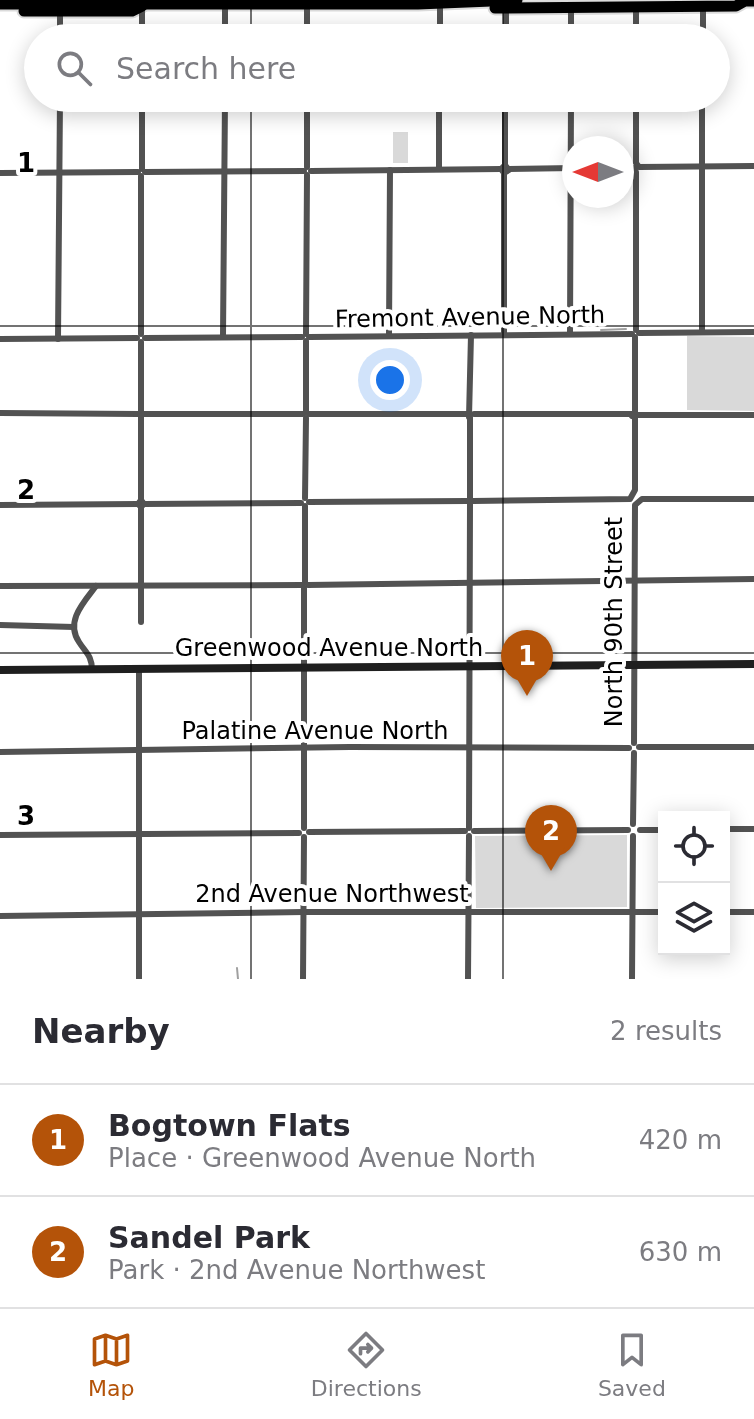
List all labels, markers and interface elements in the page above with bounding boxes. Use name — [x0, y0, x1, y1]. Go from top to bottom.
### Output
search box — [24, 24, 730, 112]
icon: search — [52, 46, 96, 90]
text: Search here — [116, 51, 296, 86]
north arrow — [562, 136, 634, 208]
text: 1 — [17, 148, 35, 178]
street label: Fremont Avenue North — [335, 301, 605, 333]
your location — [370, 360, 410, 400]
text: 2 — [17, 475, 35, 505]
street label: North 90th Street — [600, 517, 628, 727]
pin: 1 — [501, 630, 553, 696]
street label: Greenwood Avenue North — [175, 634, 483, 662]
street label: Palatine Avenue North — [181, 717, 449, 745]
text: 3 — [17, 801, 35, 831]
pin: 2 — [525, 805, 577, 871]
map controls — [658, 811, 730, 955]
button: locate — [658, 811, 730, 883]
street label: 2nd Avenue Northwest — [195, 880, 469, 908]
button: layers — [658, 883, 730, 955]
text: Nearby — [32, 1011, 170, 1051]
text: 2 results — [610, 1016, 722, 1046]
text: Bogtown Flats — [108, 1108, 351, 1143]
text: 1 — [49, 1125, 67, 1155]
text: 420 m — [639, 1125, 722, 1155]
text: Place · Greenwood Avenue North — [108, 1143, 536, 1173]
text: Sandel Park — [108, 1220, 310, 1255]
text: 2 — [49, 1237, 67, 1267]
text: 630 m — [639, 1237, 722, 1267]
text: Park · 2nd Avenue Northwest — [108, 1255, 485, 1285]
tab: Map — [88, 1328, 135, 1401]
tab: Directions — [311, 1328, 422, 1401]
tab: Saved — [598, 1328, 666, 1401]

